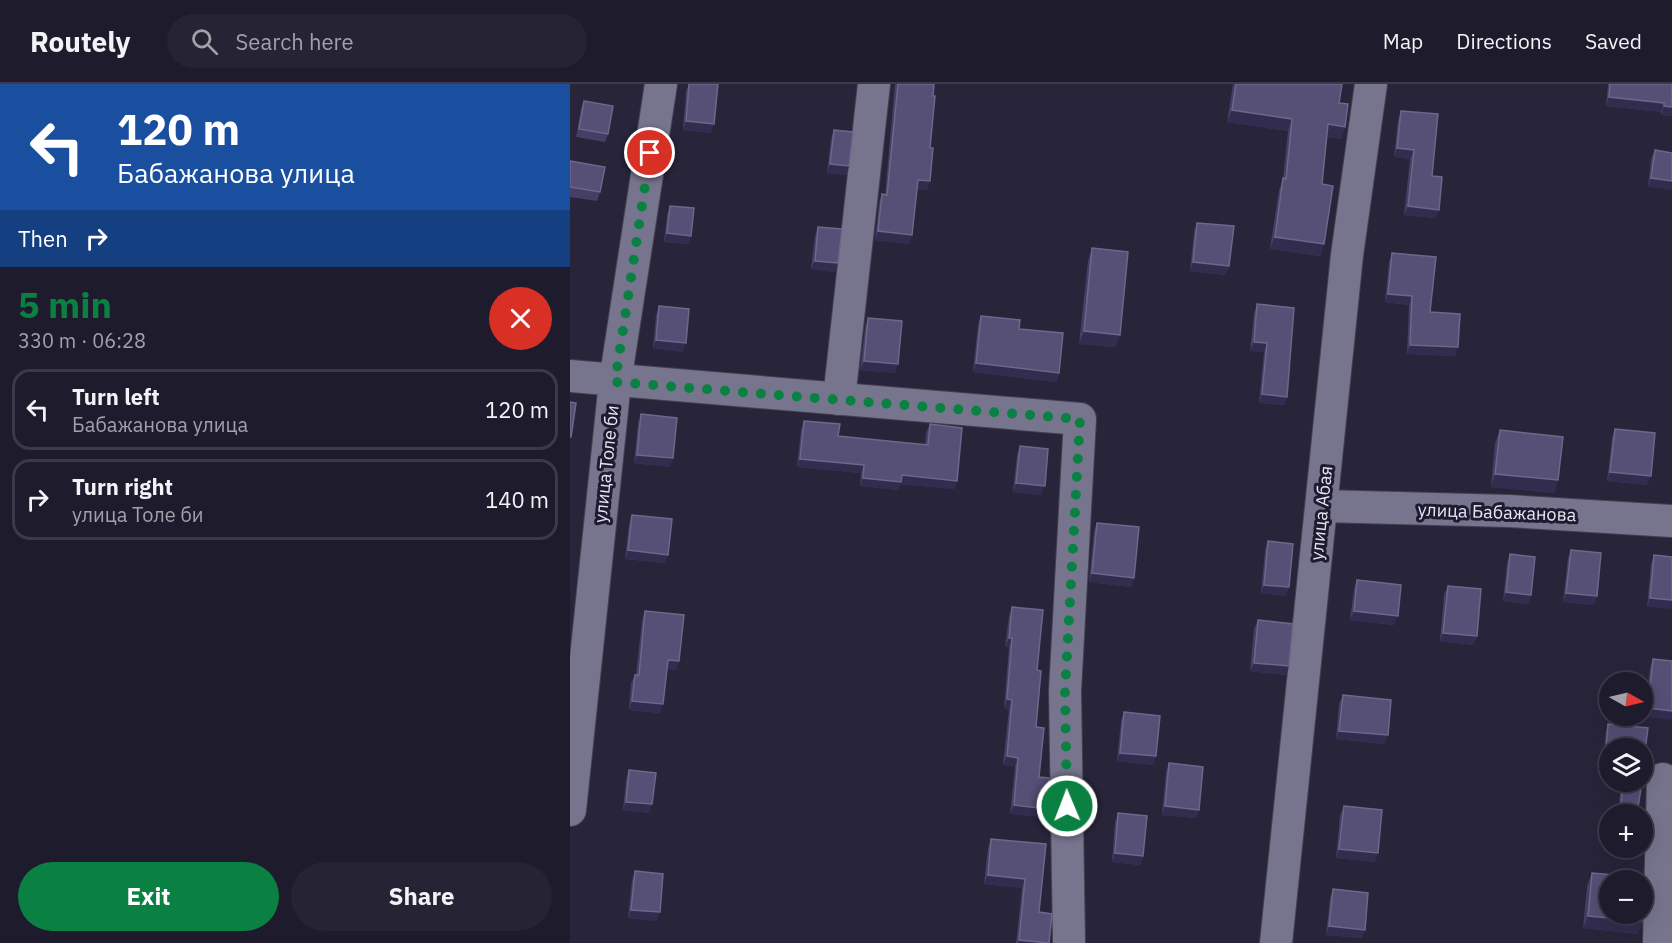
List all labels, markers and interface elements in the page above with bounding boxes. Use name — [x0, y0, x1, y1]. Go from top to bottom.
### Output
search box — [167, 14, 587, 68]
text: Routely — [30, 23, 131, 60]
icon: search — [188, 25, 221, 58]
text: Search here — [236, 27, 354, 56]
text: Map — [1383, 27, 1423, 55]
text: Directions — [1456, 27, 1552, 55]
text: Saved — [1585, 27, 1642, 55]
text: 120 m — [117, 102, 240, 157]
icon: left — [18, 108, 96, 186]
pin — [624, 127, 675, 178]
icon: arrive — [633, 136, 666, 169]
text: Бабажанова улица — [117, 155, 355, 190]
icon: right — [80, 222, 113, 255]
text: Then — [18, 224, 68, 253]
text: 5 min — [18, 281, 112, 328]
button: close — [489, 287, 552, 350]
text: 330 m · 06:28 — [18, 327, 146, 354]
text: Turn left — [72, 382, 160, 411]
icon: left — [21, 393, 54, 426]
text: 120 m — [485, 395, 549, 424]
street label: улица Толе би — [588, 404, 624, 524]
text: Бабажанова улица — [72, 411, 248, 438]
street label: улица Абая — [1305, 465, 1337, 561]
text: Turn right — [72, 472, 173, 501]
icon: right — [21, 483, 54, 516]
text: 140 m — [485, 485, 549, 514]
street label: улица Бабажанова — [1417, 498, 1577, 526]
text: улица Толе би — [72, 501, 203, 528]
north arrow — [1599, 672, 1653, 726]
map controls — [1599, 672, 1653, 924]
button: layers — [1599, 738, 1653, 792]
position arrow — [1035, 774, 1099, 838]
button: + — [1599, 804, 1653, 858]
button: Exit — [18, 862, 279, 931]
button: Share — [291, 862, 552, 931]
button: − — [1599, 870, 1653, 924]

